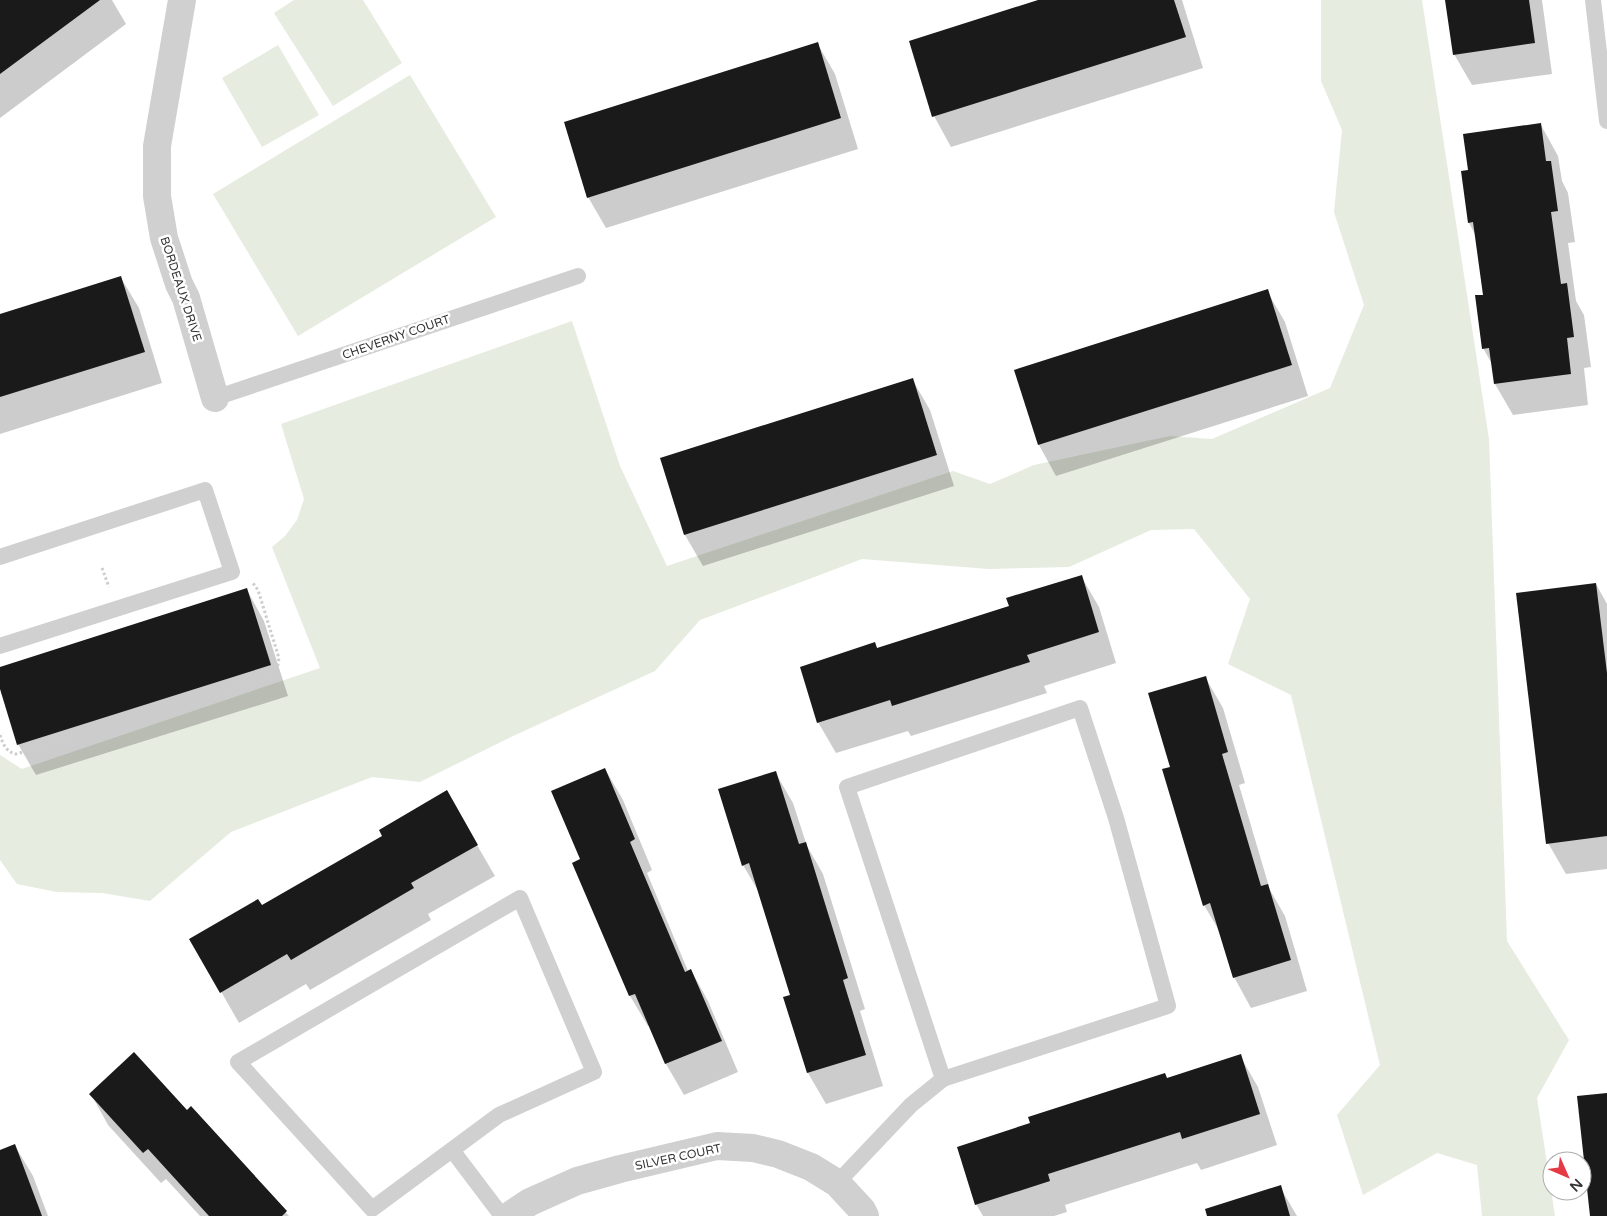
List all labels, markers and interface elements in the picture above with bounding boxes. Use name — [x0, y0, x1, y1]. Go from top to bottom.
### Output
street label: BORDEAUX DRIVE — [157, 235, 205, 343]
street label: CHEVERNY COURT — [340, 312, 452, 362]
street label: SILVER COURT — [634, 1141, 723, 1173]
north arrow — [1542, 1151, 1592, 1201]
text: N — [1566, 1175, 1586, 1195]

